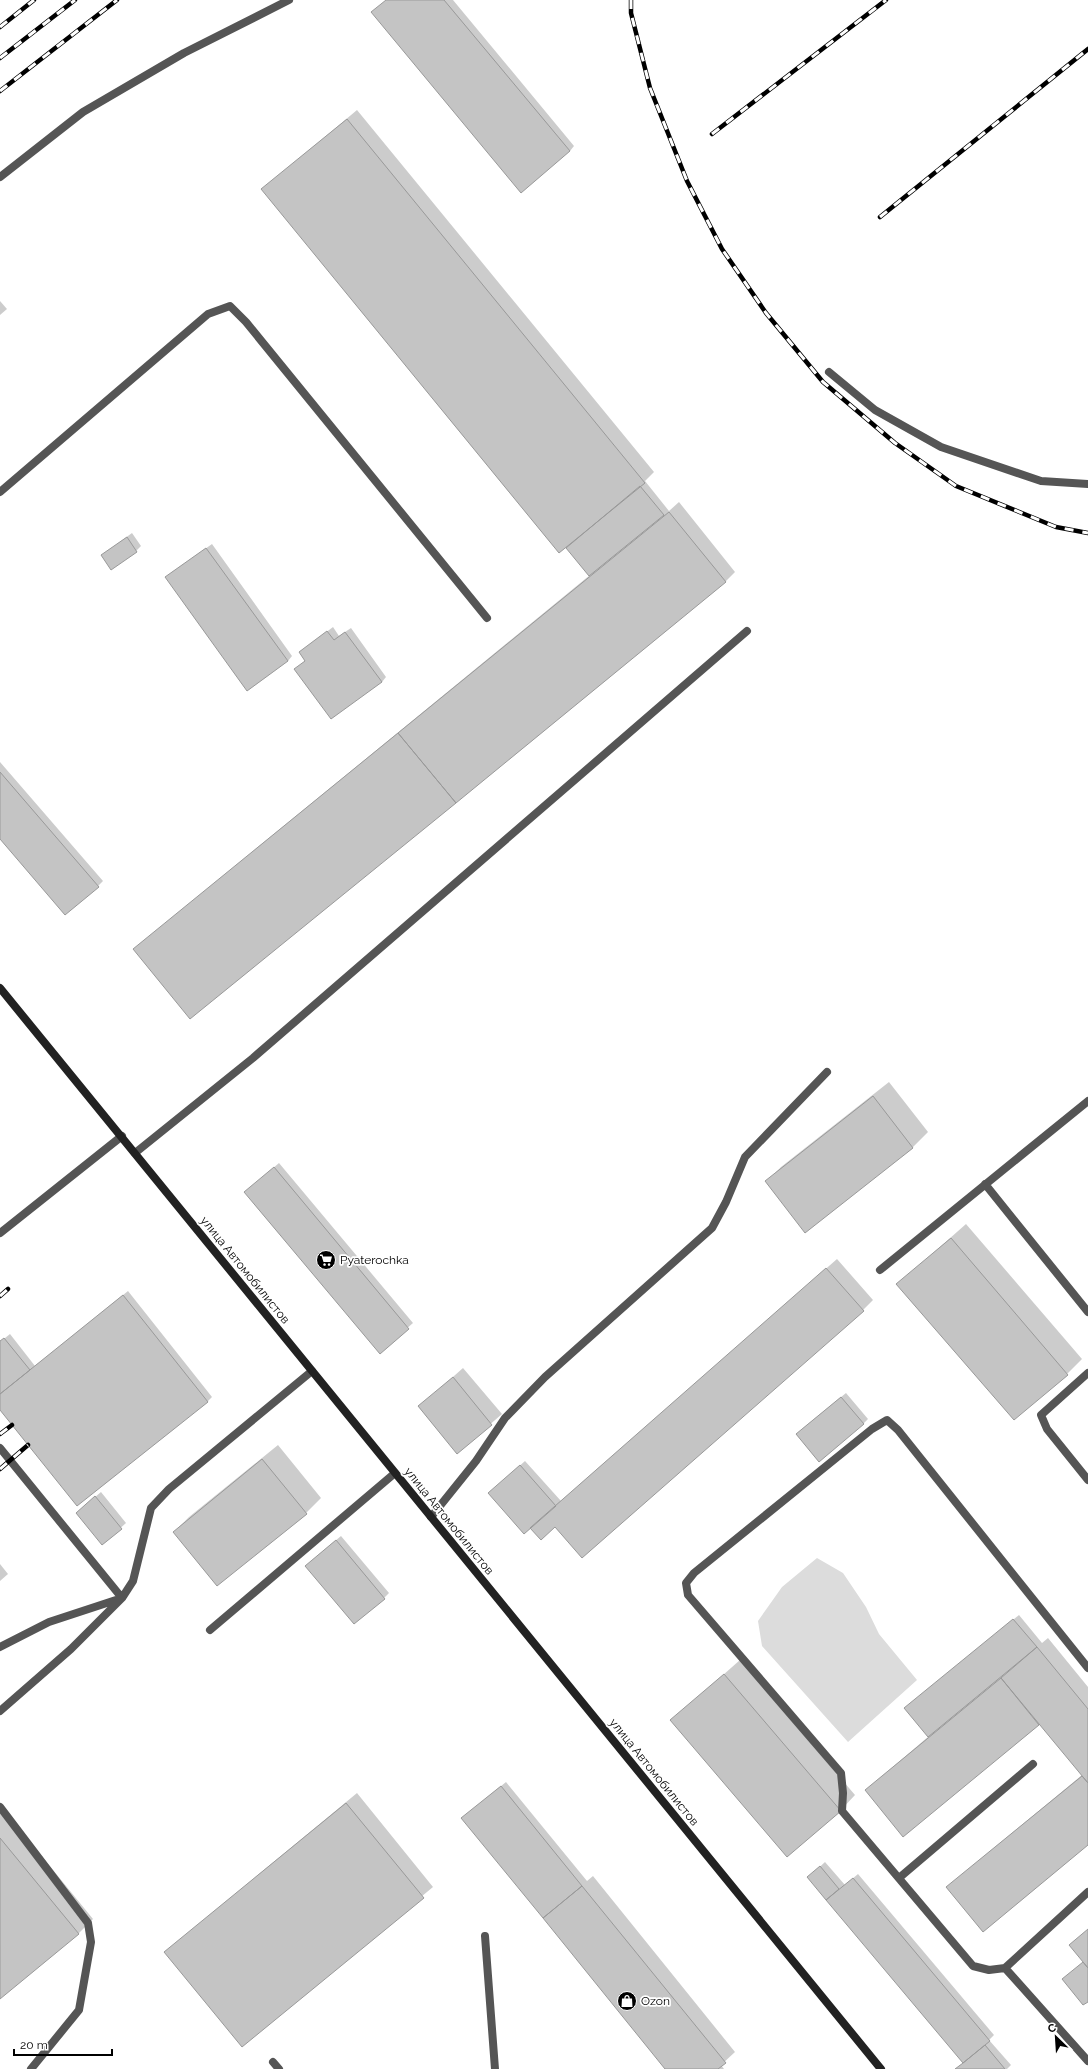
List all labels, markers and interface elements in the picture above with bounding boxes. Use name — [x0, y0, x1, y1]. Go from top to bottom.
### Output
street label: улица Автомобилистов — [197, 1214, 293, 1326]
supermarket icon: Pyaterochka — [315, 1249, 337, 1271]
place label: Pyaterochka — [340, 1253, 409, 1267]
street label: улица Автомобилистов — [401, 1465, 497, 1577]
street label: улица Автомобилистов — [606, 1716, 702, 1828]
shop icon: Ozon — [616, 1990, 638, 2012]
place label: Ozon — [641, 1994, 670, 2008]
north arrow — [1036, 2017, 1076, 2057]
text: С — [1046, 2021, 1059, 2036]
scale bar — [14, 2031, 112, 2057]
text: 20 m — [20, 2038, 48, 2052]

